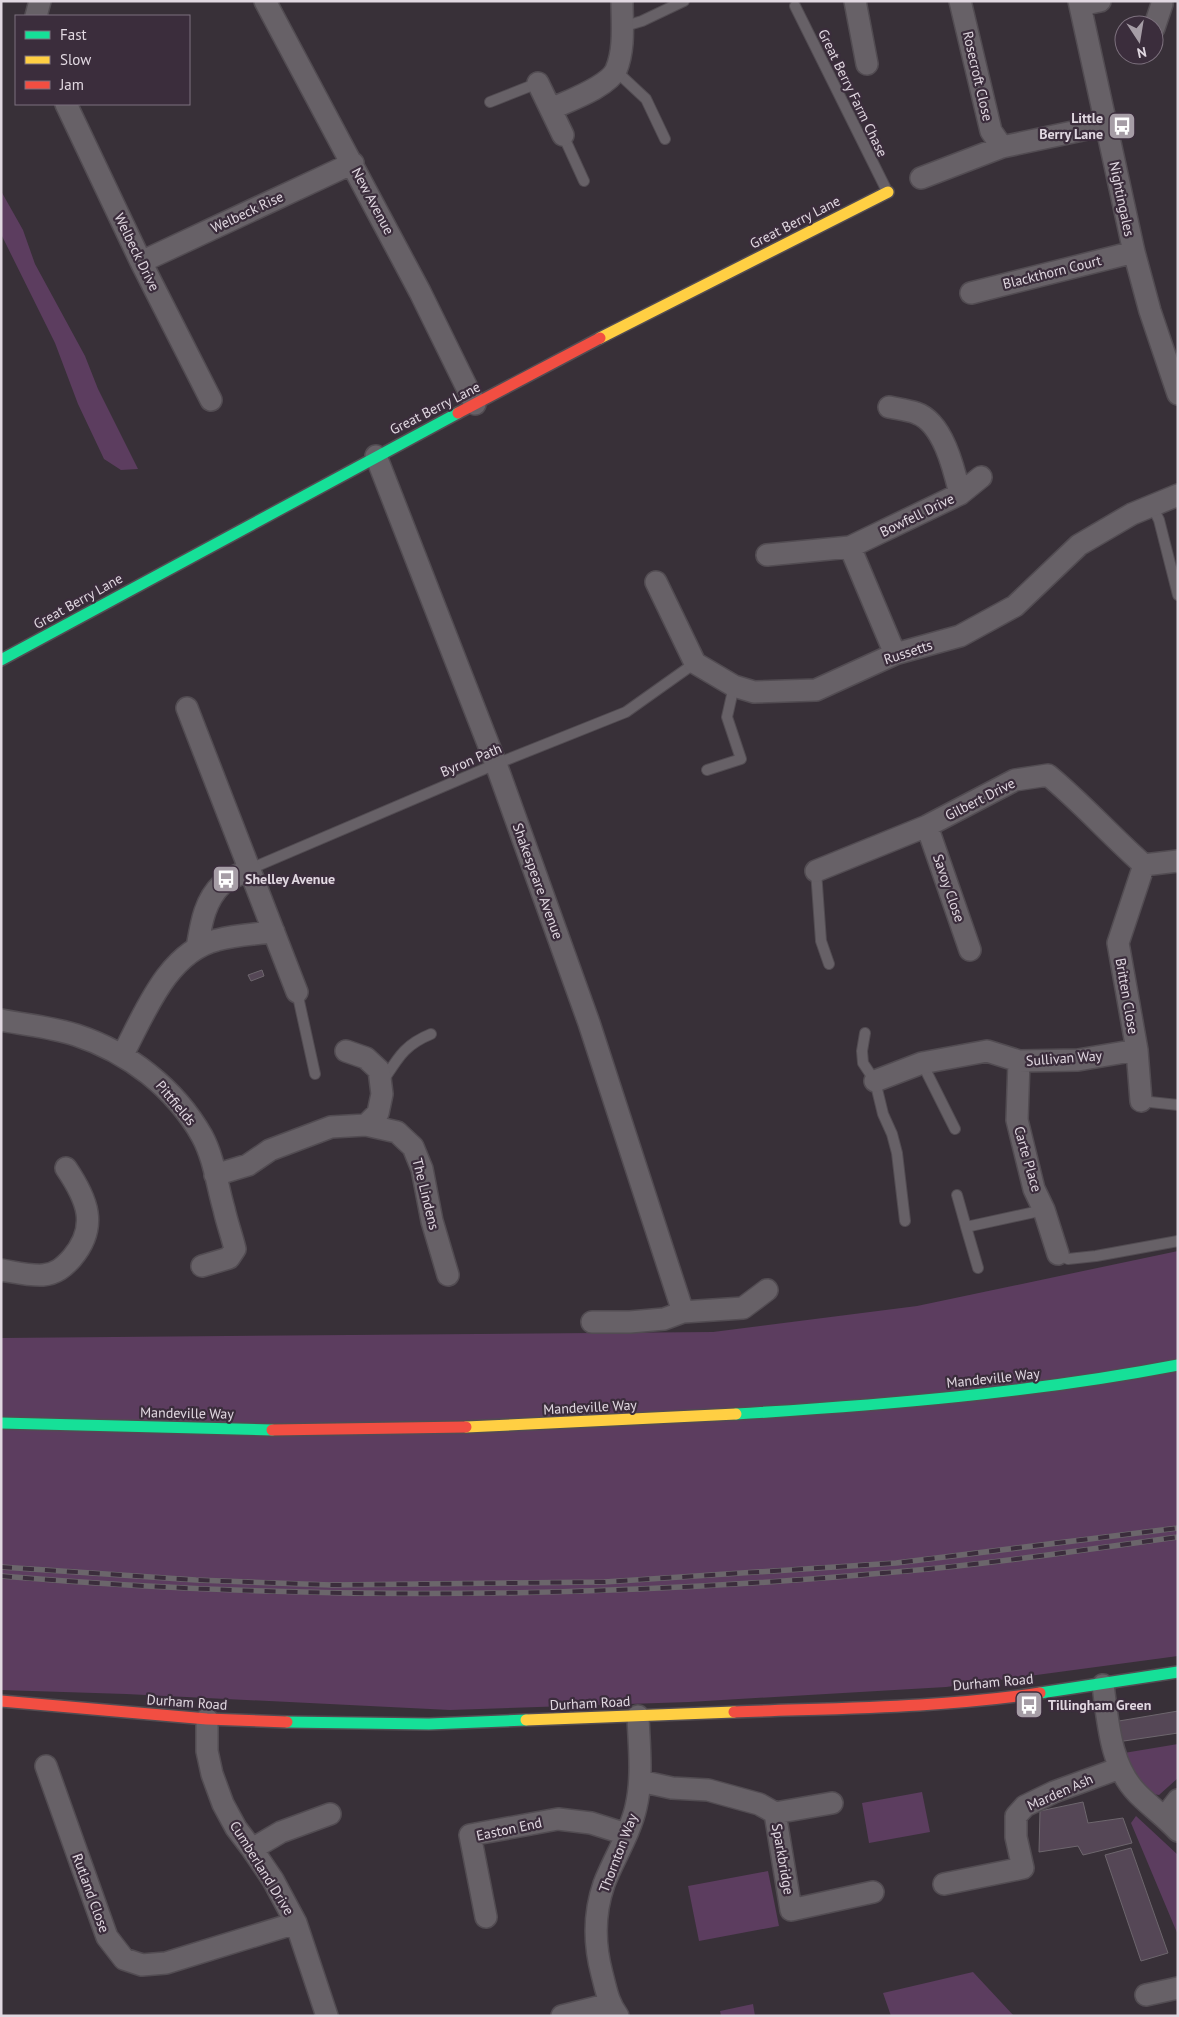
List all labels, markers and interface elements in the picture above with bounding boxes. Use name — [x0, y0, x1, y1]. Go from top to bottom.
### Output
legend — [15, 15, 190, 105]
north arrow — [1114, 15, 1164, 65]
text: Fast — [60, 25, 87, 44]
street label: Great Berry Farm Chase — [814, 26, 892, 160]
street label: Rosecroft Close — [959, 29, 997, 123]
text: N — [1135, 43, 1148, 62]
text: Slow — [60, 50, 91, 69]
text: Jam — [59, 75, 84, 94]
place label: Little Berry Lane — [1039, 109, 1103, 143]
bus stop icon: Little Berry Lane — [1107, 111, 1137, 141]
street label: Nightingales — [1105, 160, 1139, 238]
street label: New Avenue — [348, 164, 398, 238]
street label: Welbeck Rise — [208, 187, 286, 237]
street label: Great Berry Lane — [747, 191, 843, 253]
street label: Welbeck Drive — [110, 210, 164, 294]
street label: Blackthorn Court — [1001, 251, 1103, 293]
street label: Great Berry Lane — [387, 377, 483, 439]
street label: Bowfell Drive — [877, 489, 957, 541]
street label: Great Berry Lane — [30, 569, 126, 633]
street label: Russetts — [881, 636, 935, 668]
street label: Byron Path — [438, 739, 504, 781]
street label: Gilbert Drive — [942, 774, 1018, 824]
street label: Shakespeare Avenue — [509, 821, 567, 941]
street label: Savoy Close — [929, 852, 969, 924]
bus stop icon: Shelley Avenue — [211, 864, 241, 894]
place label: Shelley Avenue — [245, 870, 335, 888]
street label: Britten Close — [1111, 956, 1143, 1036]
street label: Sullivan Way — [1025, 1046, 1103, 1070]
street label: Pittfields — [152, 1077, 200, 1129]
street label: Carte Place — [1010, 1124, 1046, 1194]
street label: The Lindens — [408, 1156, 444, 1232]
street label: Mandeville Way — [945, 1364, 1041, 1392]
street label: Mandeville Way — [543, 1396, 638, 1418]
street label: Mandeville Way — [140, 1403, 235, 1423]
street label: Durham Road — [952, 1670, 1034, 1694]
street label: Durham Road — [146, 1690, 228, 1714]
bus stop icon: Tillingham Green — [1014, 1690, 1044, 1720]
street label: Durham Road — [549, 1692, 631, 1714]
place label: Tillingham Green — [1048, 1696, 1151, 1714]
street label: Marden Ash — [1024, 1770, 1096, 1814]
street label: Thornton Way — [595, 1811, 641, 1895]
street label: Easton End — [475, 1813, 543, 1845]
street label: Cumberland Drive — [226, 1818, 298, 1918]
street label: Sparkbridge — [768, 1822, 798, 1896]
street label: Rutland Close — [68, 1851, 114, 1935]

